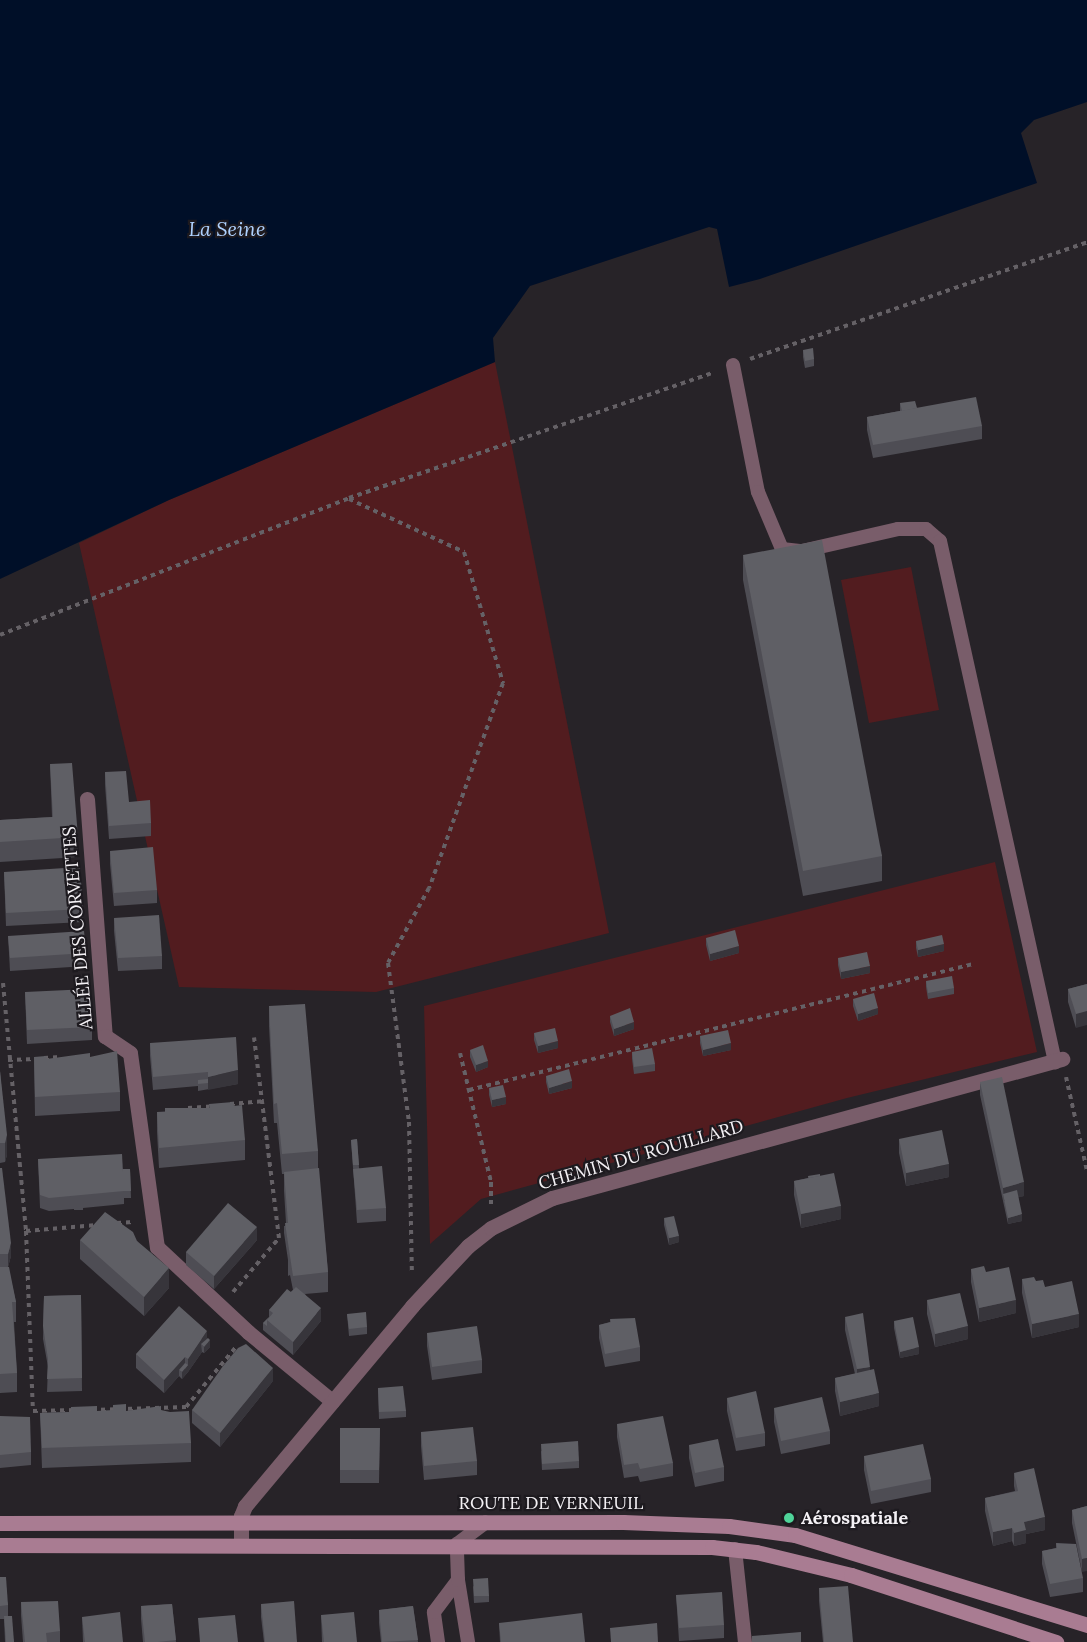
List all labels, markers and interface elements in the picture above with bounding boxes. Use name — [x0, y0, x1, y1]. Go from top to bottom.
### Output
water label: La Seine — [189, 216, 265, 240]
street label: ALLÉE DES CORVETTES — [58, 826, 98, 1030]
street label: CHEMIN DU ROUILLARD — [536, 1115, 746, 1195]
street label: ROUTE DE VERNEUIL — [459, 1492, 643, 1514]
place label: Aérospatiale — [801, 1507, 908, 1529]
marker: Aérospatiale — [782, 1511, 796, 1525]

